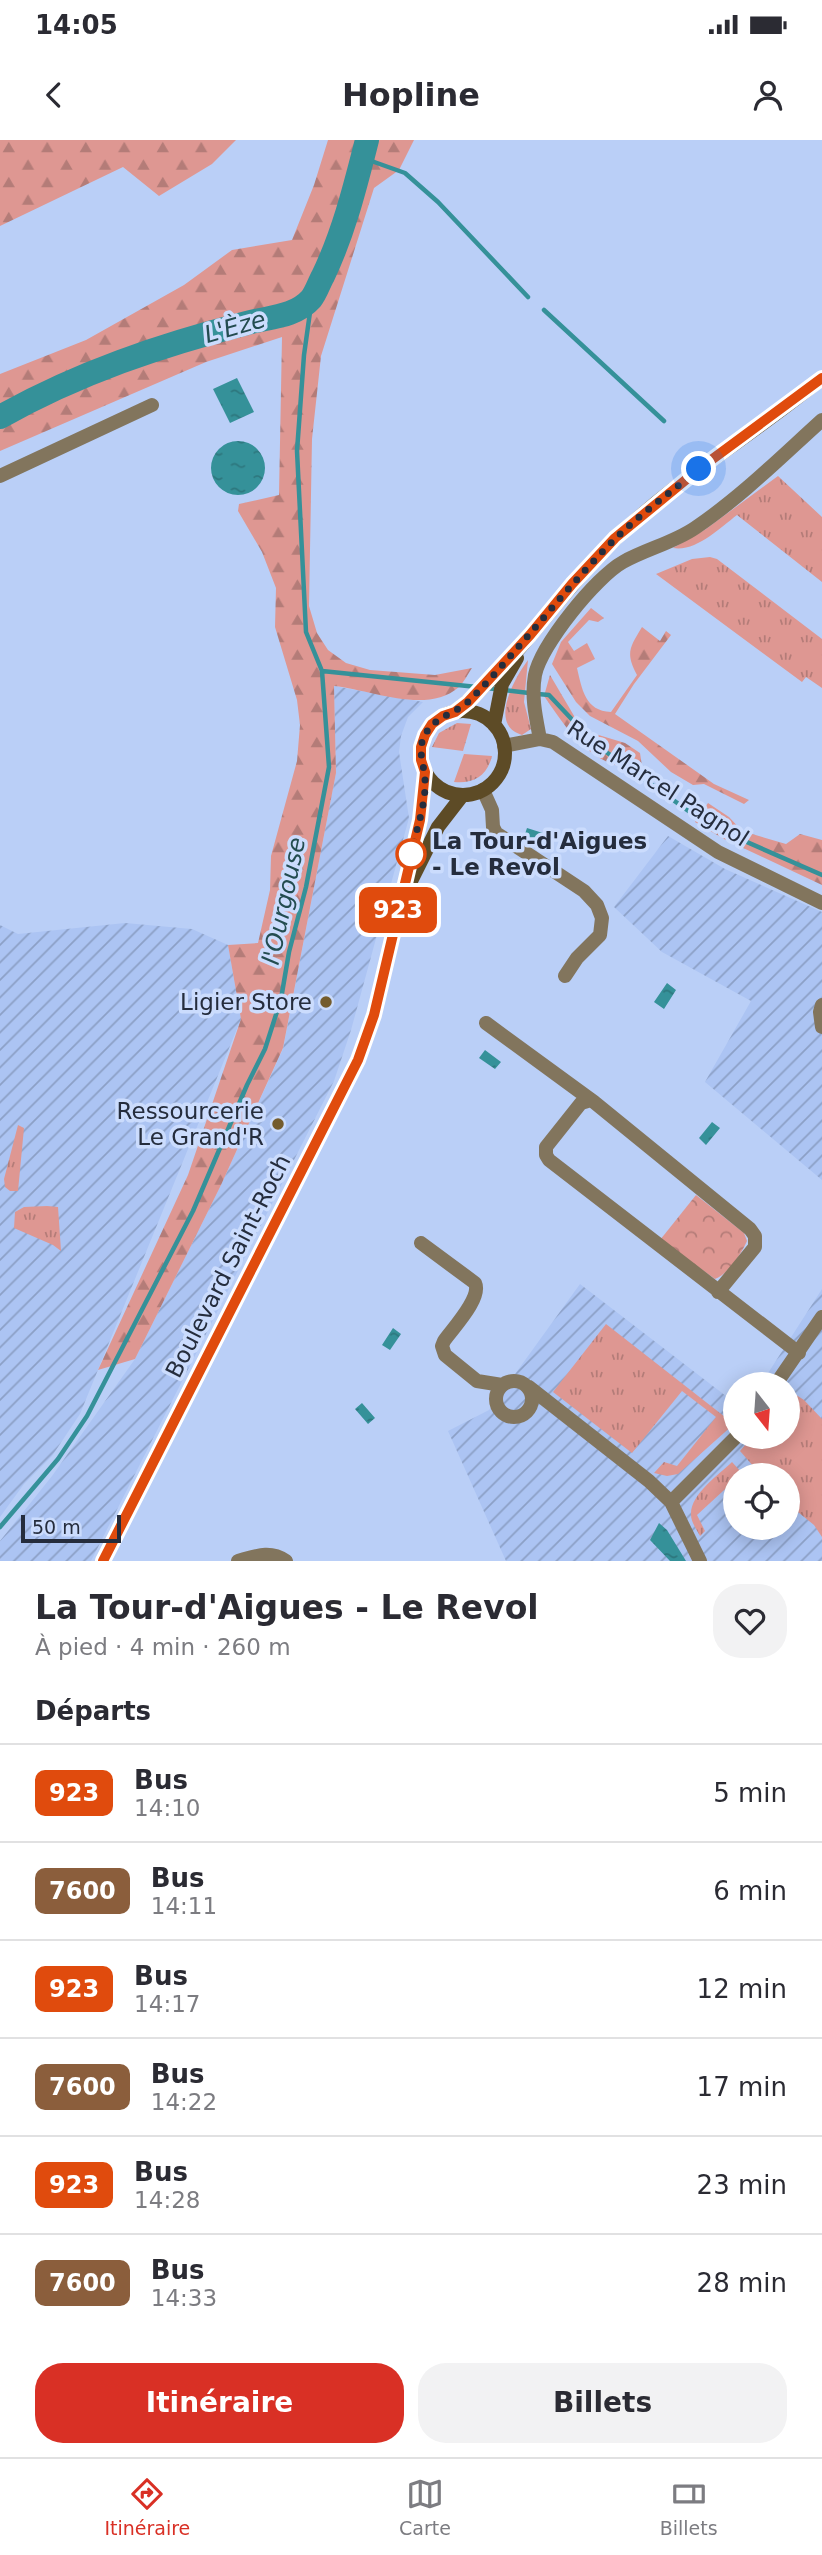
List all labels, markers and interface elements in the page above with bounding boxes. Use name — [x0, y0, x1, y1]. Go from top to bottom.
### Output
text: 14:05 — [35, 10, 118, 40]
icon: back — [35, 76, 73, 114]
text: Hopline — [342, 76, 480, 114]
icon: person — [749, 76, 787, 114]
water label: L'Èze — [201, 304, 269, 349]
your location — [681, 451, 716, 486]
street label: Rue Marcel Pagnol — [562, 715, 754, 851]
place label: La Tour-d'Aigues - Le Revol — [432, 828, 647, 880]
water label: l'Ourgouse — [257, 835, 311, 967]
marker: La Tour-d'Aigues - Le Revol — [396, 839, 426, 869]
line badge: 923 — [358, 887, 438, 933]
text: 923 — [373, 896, 423, 924]
place label: Ligier Store — [180, 989, 312, 1015]
marker: Ligier Store — [318, 994, 334, 1010]
place label: Ressourcerie Le Grand'R — [117, 1098, 264, 1150]
marker: Ressourcerie Le Grand'R — [270, 1116, 286, 1132]
street label: Boulevard Saint-Roch — [160, 1150, 296, 1382]
north arrow — [723, 1372, 800, 1449]
map controls — [723, 1372, 800, 1540]
button: locate — [723, 1463, 800, 1540]
scale bar — [21, 1512, 121, 1544]
text: 50 m — [32, 1516, 81, 1538]
button: heart — [713, 1584, 787, 1658]
text: La Tour-d'Aigues - Le Revol — [35, 1588, 539, 1627]
text: À pied · 4 min · 260 m — [35, 1634, 291, 1660]
text: Départs — [35, 1696, 151, 1726]
text: Bus — [134, 1765, 188, 1795]
text: 5 min — [713, 1778, 787, 1808]
text: 923 — [49, 1779, 99, 1807]
text: 14:10 — [134, 1795, 200, 1821]
text: Bus — [151, 1863, 205, 1893]
text: 6 min — [713, 1876, 787, 1906]
text: 7600 — [49, 1877, 116, 1905]
text: 14:11 — [151, 1893, 217, 1919]
text: Bus — [134, 1961, 188, 1991]
text: 12 min — [697, 1974, 787, 2004]
text: 923 — [49, 1975, 99, 2003]
text: 14:17 — [134, 1991, 200, 2017]
text: Bus — [151, 2059, 205, 2089]
text: 17 min — [697, 2072, 787, 2102]
text: 7600 — [49, 2073, 116, 2101]
text: 14:22 — [151, 2089, 217, 2115]
text: Bus — [134, 2157, 188, 2187]
text: 23 min — [697, 2170, 787, 2200]
text: 923 — [49, 2171, 99, 2199]
text: 14:28 — [134, 2187, 200, 2213]
text: Bus — [151, 2255, 205, 2285]
text: 28 min — [697, 2268, 787, 2298]
text: 7600 — [49, 2269, 116, 2297]
text: 14:33 — [151, 2285, 217, 2311]
button: Itinéraire — [35, 2363, 404, 2443]
button: Billets — [418, 2363, 787, 2443]
tab: Itinéraire — [104, 2475, 190, 2539]
tab: Carte — [399, 2475, 451, 2539]
tab: Billets — [660, 2475, 718, 2539]

